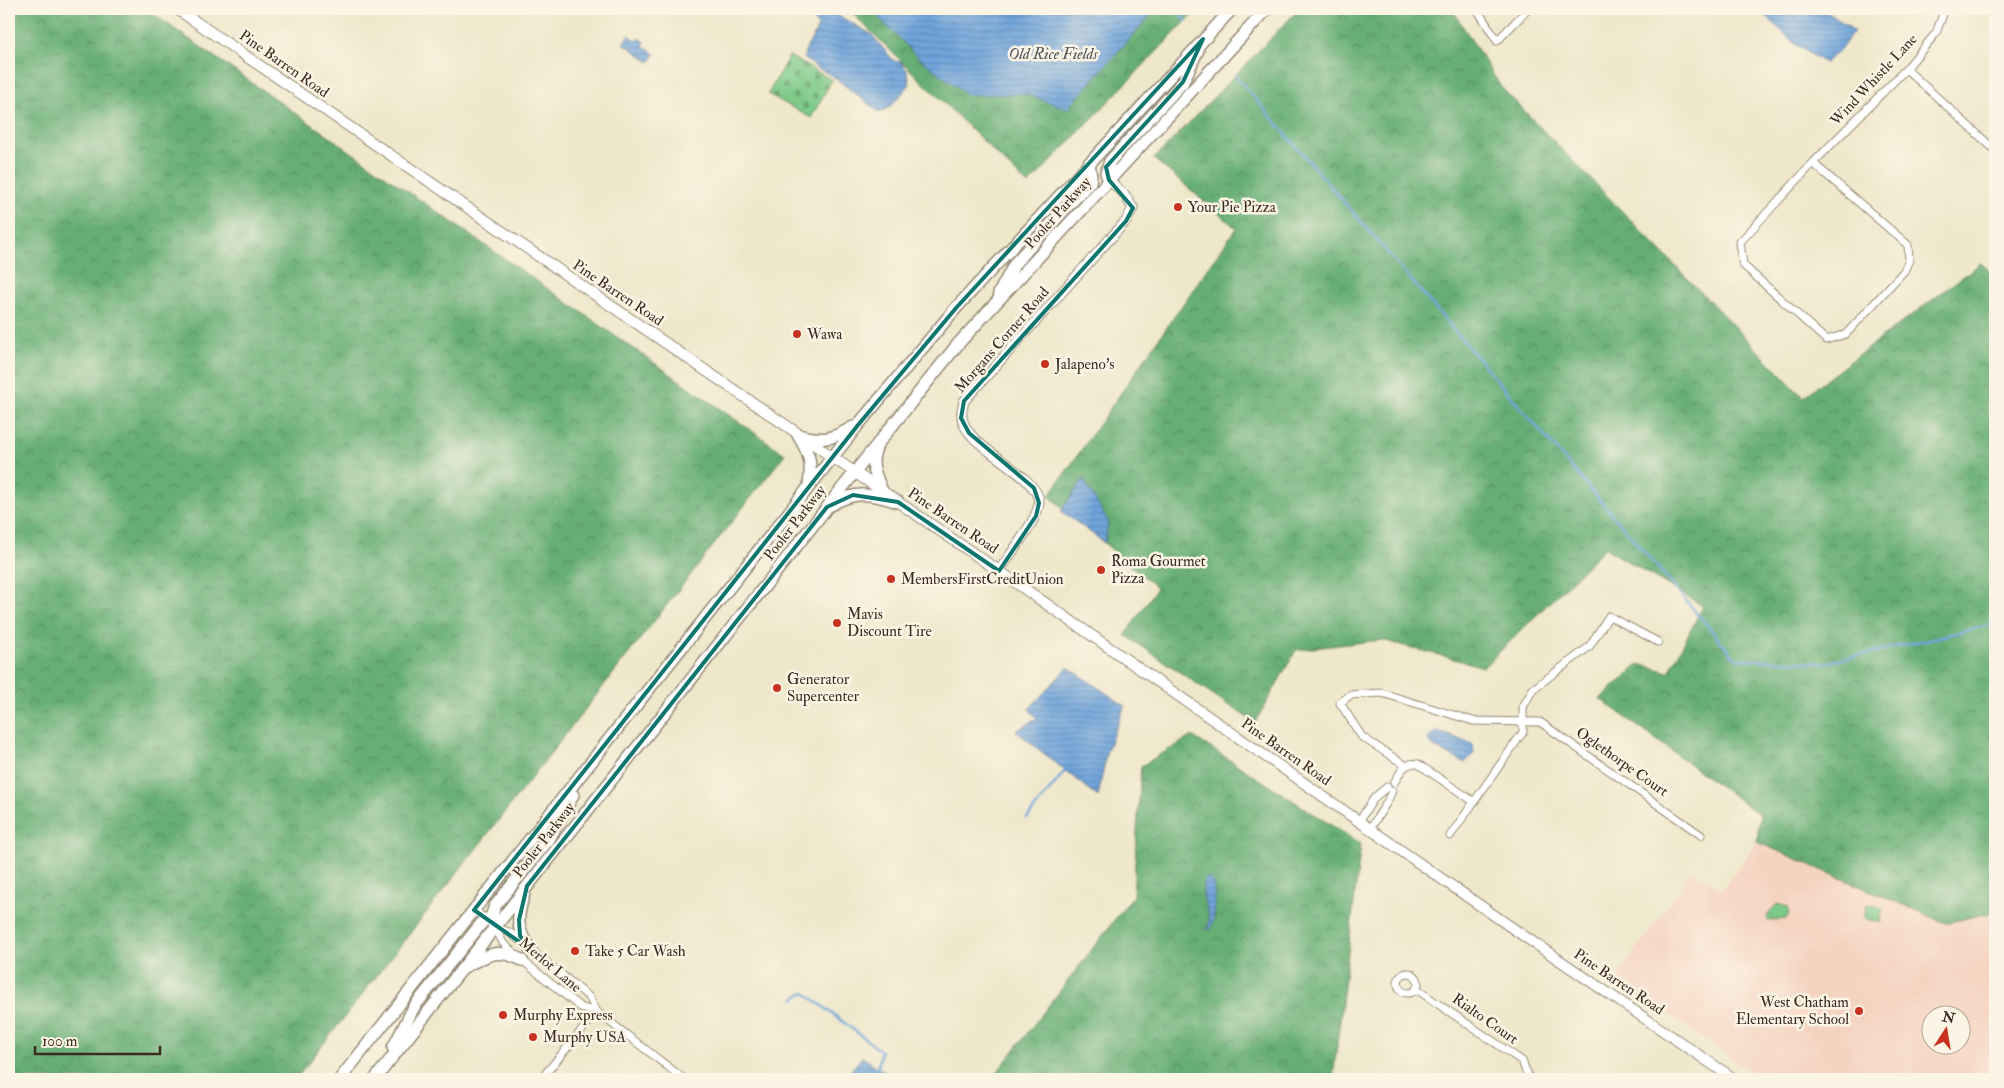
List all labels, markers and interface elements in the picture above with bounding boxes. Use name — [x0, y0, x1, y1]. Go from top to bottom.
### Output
street label: Pine Barren Road — [235, 26, 333, 102]
street label: Wind Whistle Lane — [1826, 30, 1922, 131]
water label: Old Rice Fields — [1008, 44, 1098, 64]
street label: Pooler Parkway — [1021, 173, 1096, 253]
place label: Your Pie Pizza — [1188, 198, 1277, 217]
marker: Your Pie Pizza — [1172, 201, 1184, 213]
street label: Pine Barren Road — [569, 256, 668, 331]
street label: Morgans Corner Road — [951, 283, 1054, 397]
place label: Wawa — [806, 325, 843, 344]
marker: Wawa — [791, 328, 803, 340]
place label: Jalapeno's — [1054, 355, 1114, 375]
marker: Jalapeno's — [1039, 358, 1051, 370]
street label: Pooler Parkway — [760, 481, 831, 565]
street label: Pine Barren Road — [904, 484, 1003, 559]
place label: Roma Gourmet Pizza — [1111, 552, 1206, 588]
marker: Roma Gourmet Pizza — [1095, 564, 1107, 576]
place label: MembersFirstCreditUnion — [901, 570, 1064, 589]
marker: MembersFirstCreditUnion — [885, 573, 897, 585]
place label: Mavis Discount Tire — [847, 605, 932, 641]
marker: Mavis Discount Tire — [831, 617, 843, 629]
place label: Generator Supercenter — [787, 670, 860, 707]
marker: Generator Supercenter — [771, 682, 783, 694]
street label: Pine Barren Road — [1237, 714, 1335, 790]
street label: Oglethorpe Court — [1571, 723, 1672, 802]
street label: Pooler Parkway — [509, 798, 580, 882]
street label: Merlot Lane — [515, 933, 585, 997]
place label: Take 5 Car Wash — [585, 942, 686, 961]
marker: Take 5 Car Wash — [569, 945, 581, 957]
street label: Pine Barren Road — [1570, 945, 1669, 1020]
street label: Rialto Court — [1448, 989, 1522, 1049]
place label: West Chatham Elementary School — [1736, 993, 1849, 1029]
marker: West Chatham Elementary School — [1853, 1005, 1865, 1017]
place label: Murphy Express — [513, 1006, 613, 1026]
north arrow — [1922, 1006, 1972, 1056]
text: N — [1940, 1008, 1957, 1027]
marker: Murphy Express — [497, 1009, 509, 1021]
scale bar — [35, 1023, 160, 1055]
place label: Murphy USA — [543, 1028, 626, 1048]
marker: Murphy USA — [527, 1031, 539, 1043]
text: 100 m — [42, 1032, 78, 1051]

